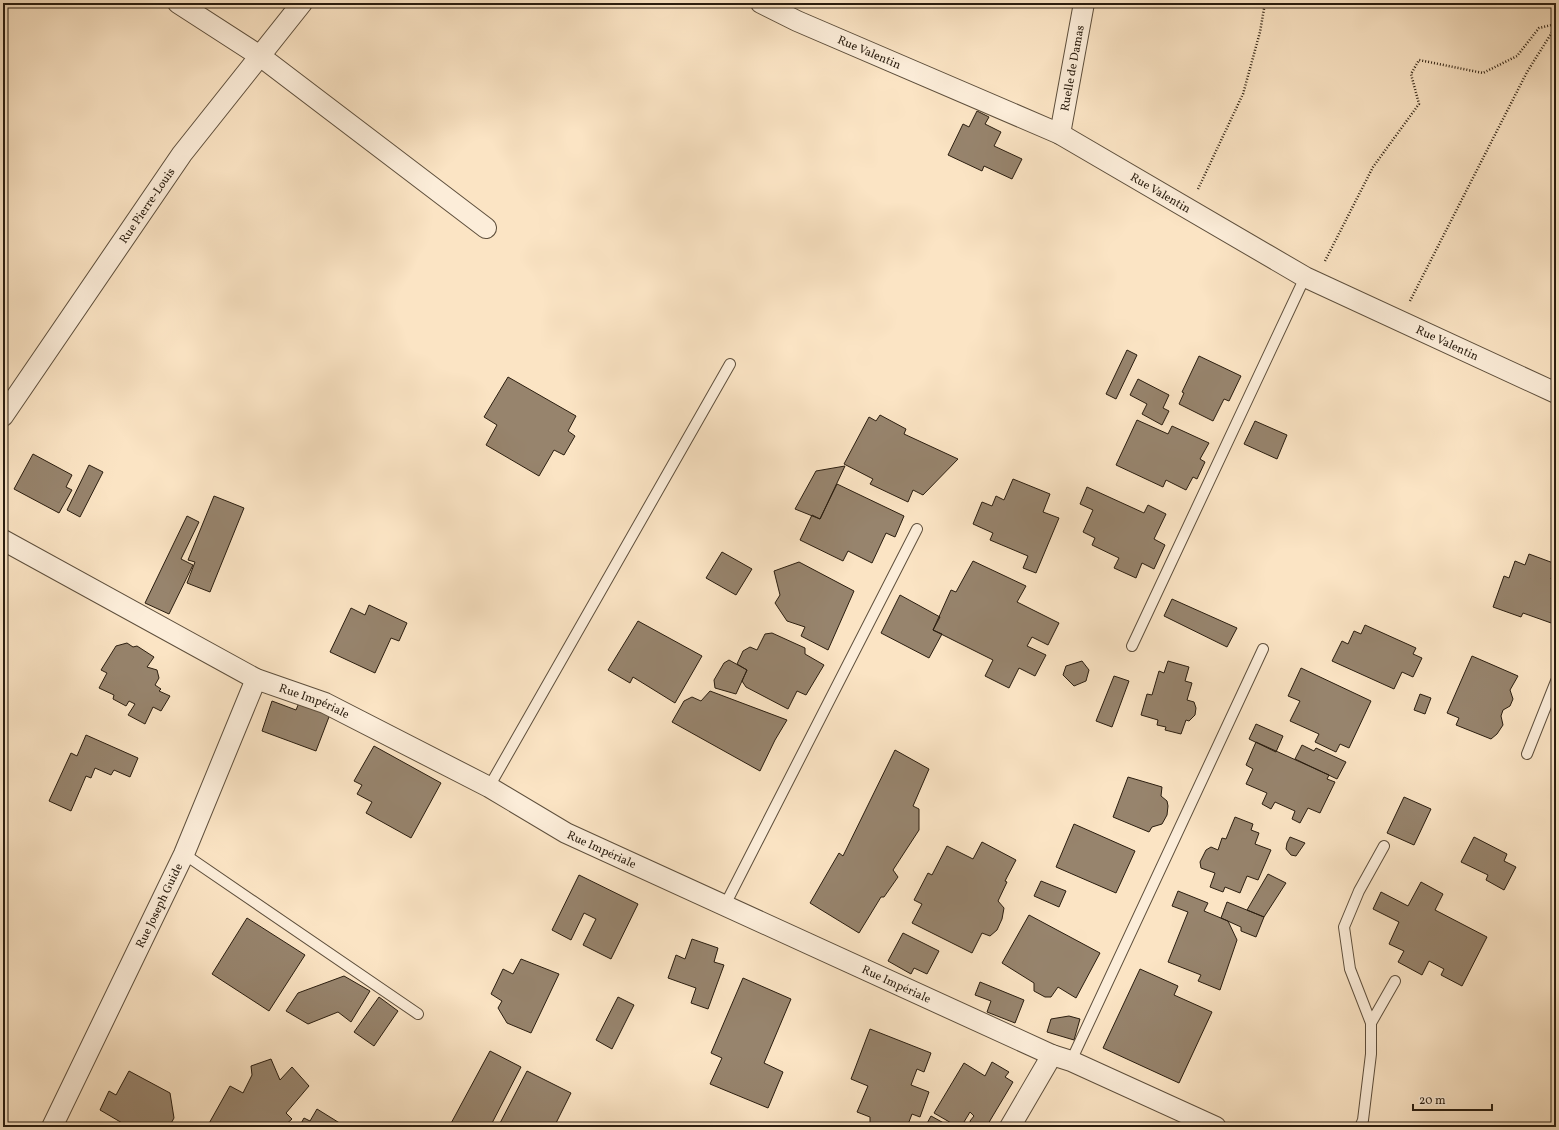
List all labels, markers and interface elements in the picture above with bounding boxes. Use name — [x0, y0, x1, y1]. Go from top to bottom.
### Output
street label: Ruelle de Damas — [1057, 24, 1089, 113]
street label: Rue Valentin — [835, 32, 903, 74]
street label: Rue Pierre-Louis — [116, 165, 179, 247]
street label: Rue Valentin — [1127, 170, 1193, 217]
street label: Rue Valentin — [1413, 322, 1481, 365]
street label: Rue Impériale — [277, 681, 352, 723]
street label: Rue Impériale — [564, 827, 639, 873]
street label: Rue Joseph Guide — [133, 861, 187, 951]
street label: Rue Impériale — [859, 962, 934, 1008]
scale bar — [1413, 1086, 1492, 1112]
text: 20 m — [1419, 1093, 1446, 1109]

